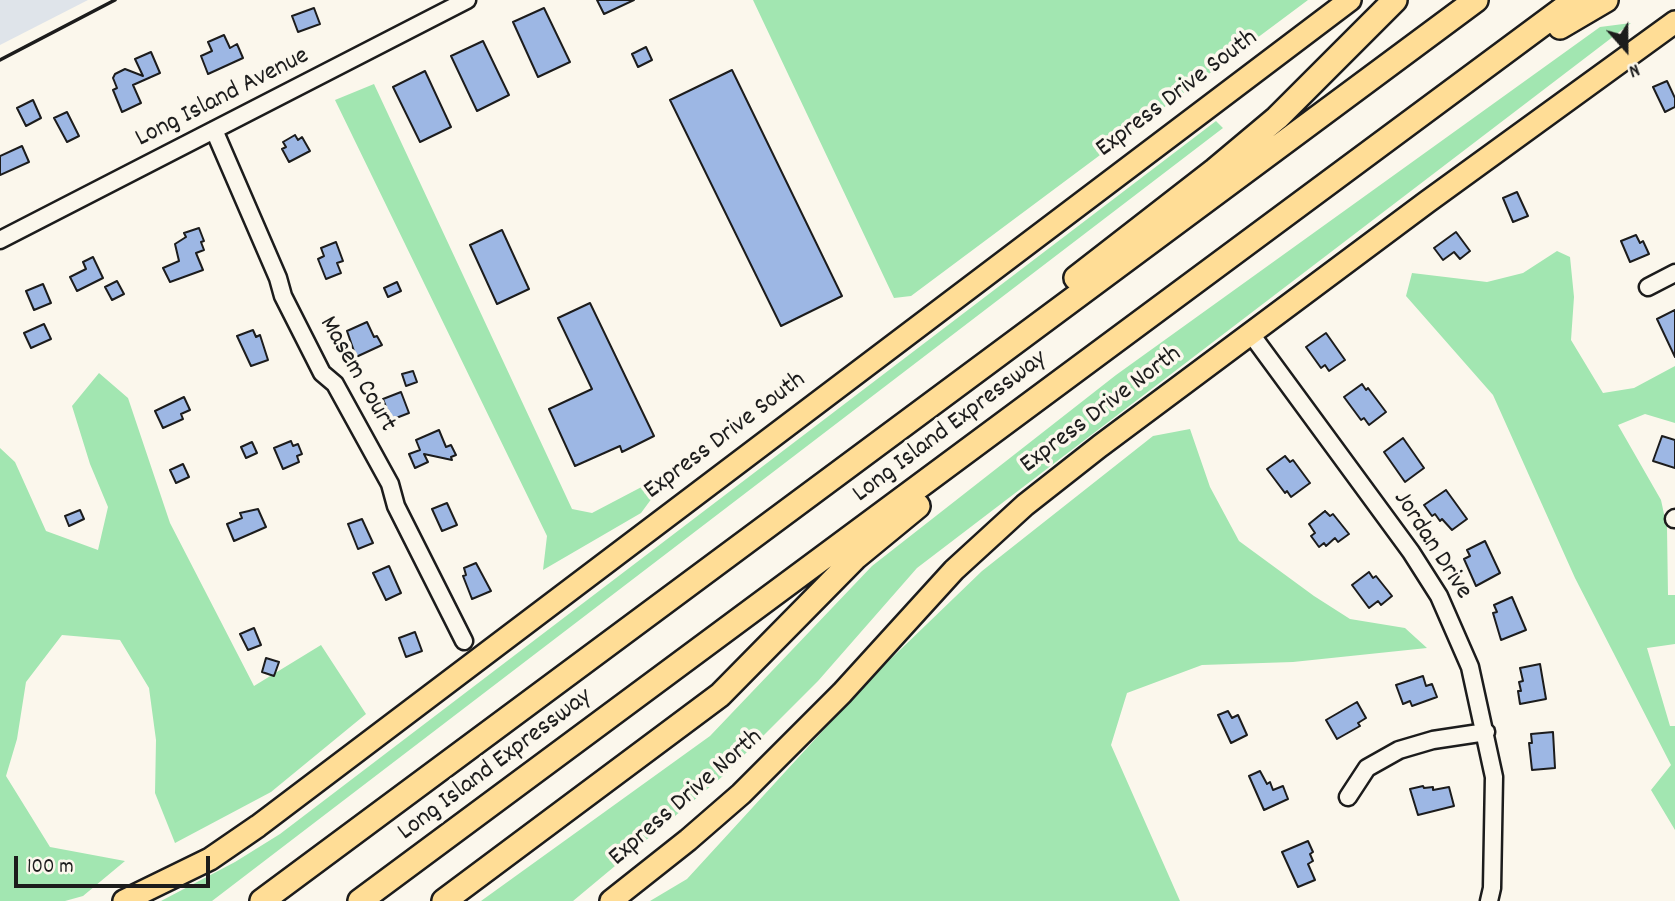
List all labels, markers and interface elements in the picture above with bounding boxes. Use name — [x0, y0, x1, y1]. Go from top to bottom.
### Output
north arrow — [1591, 14, 1661, 84]
street label: Express Drive South — [1091, 24, 1265, 166]
street label: Long Island Avenue — [131, 42, 315, 156]
text: N — [1624, 55, 1643, 83]
street label: Masem Court — [310, 312, 402, 438]
street label: Express Drive North — [1015, 340, 1189, 482]
street label: Long Island Expressway — [848, 345, 1054, 511]
street label: Express Drive South — [639, 366, 813, 508]
street label: Jordan Drive — [1384, 486, 1478, 606]
street label: Long Island Expressway — [393, 683, 599, 849]
street label: Express Drive North — [604, 724, 770, 874]
scale bar — [18, 842, 214, 886]
text: 100 m — [27, 853, 74, 883]

